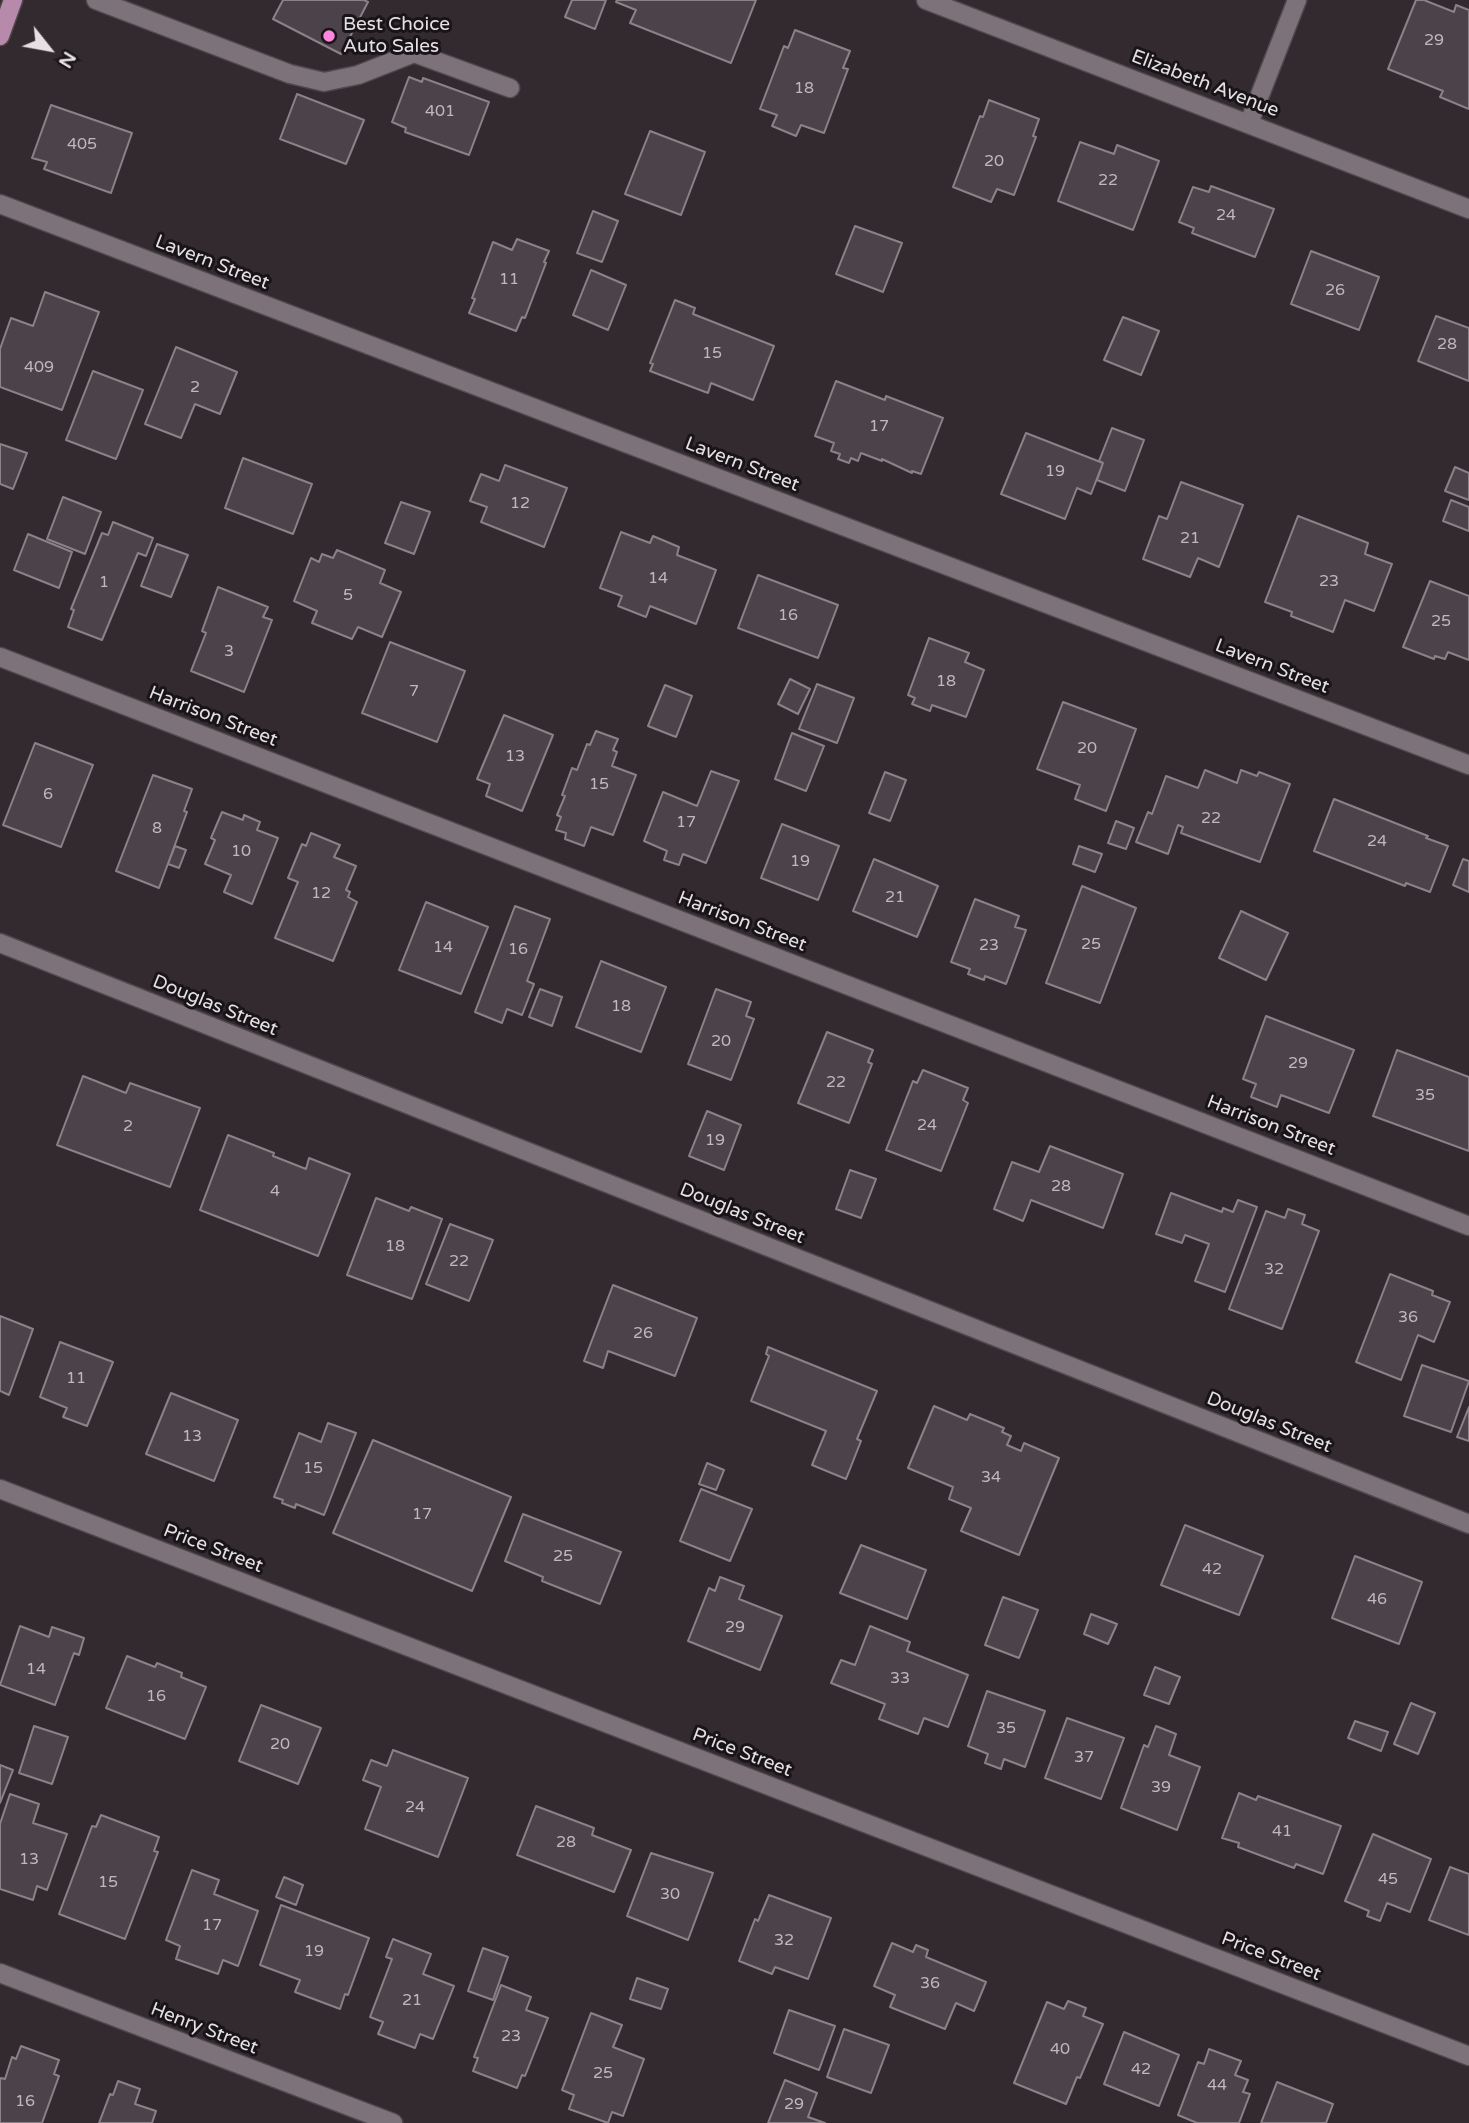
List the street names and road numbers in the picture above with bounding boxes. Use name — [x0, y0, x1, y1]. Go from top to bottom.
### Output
street label: Elizabeth Avenue — [1128, 45, 1282, 123]
street label: Lavern Street — [152, 231, 272, 295]
street label: Lavern Street — [682, 433, 802, 497]
street label: Lavern Street — [1212, 635, 1332, 699]
street label: Harrison Street — [146, 682, 280, 752]
street label: Harrison Street — [675, 887, 809, 957]
street label: Douglas Street — [149, 971, 281, 1041]
street label: Harrison Street — [1204, 1091, 1338, 1161]
street label: Douglas Street — [676, 1179, 808, 1249]
street label: Douglas Street — [1203, 1388, 1335, 1458]
street label: Price Street — [160, 1520, 266, 1578]
street label: Price Street — [689, 1724, 795, 1782]
street label: Price Street — [1218, 1928, 1324, 1986]
street label: Henry Street — [147, 1998, 261, 2060]

